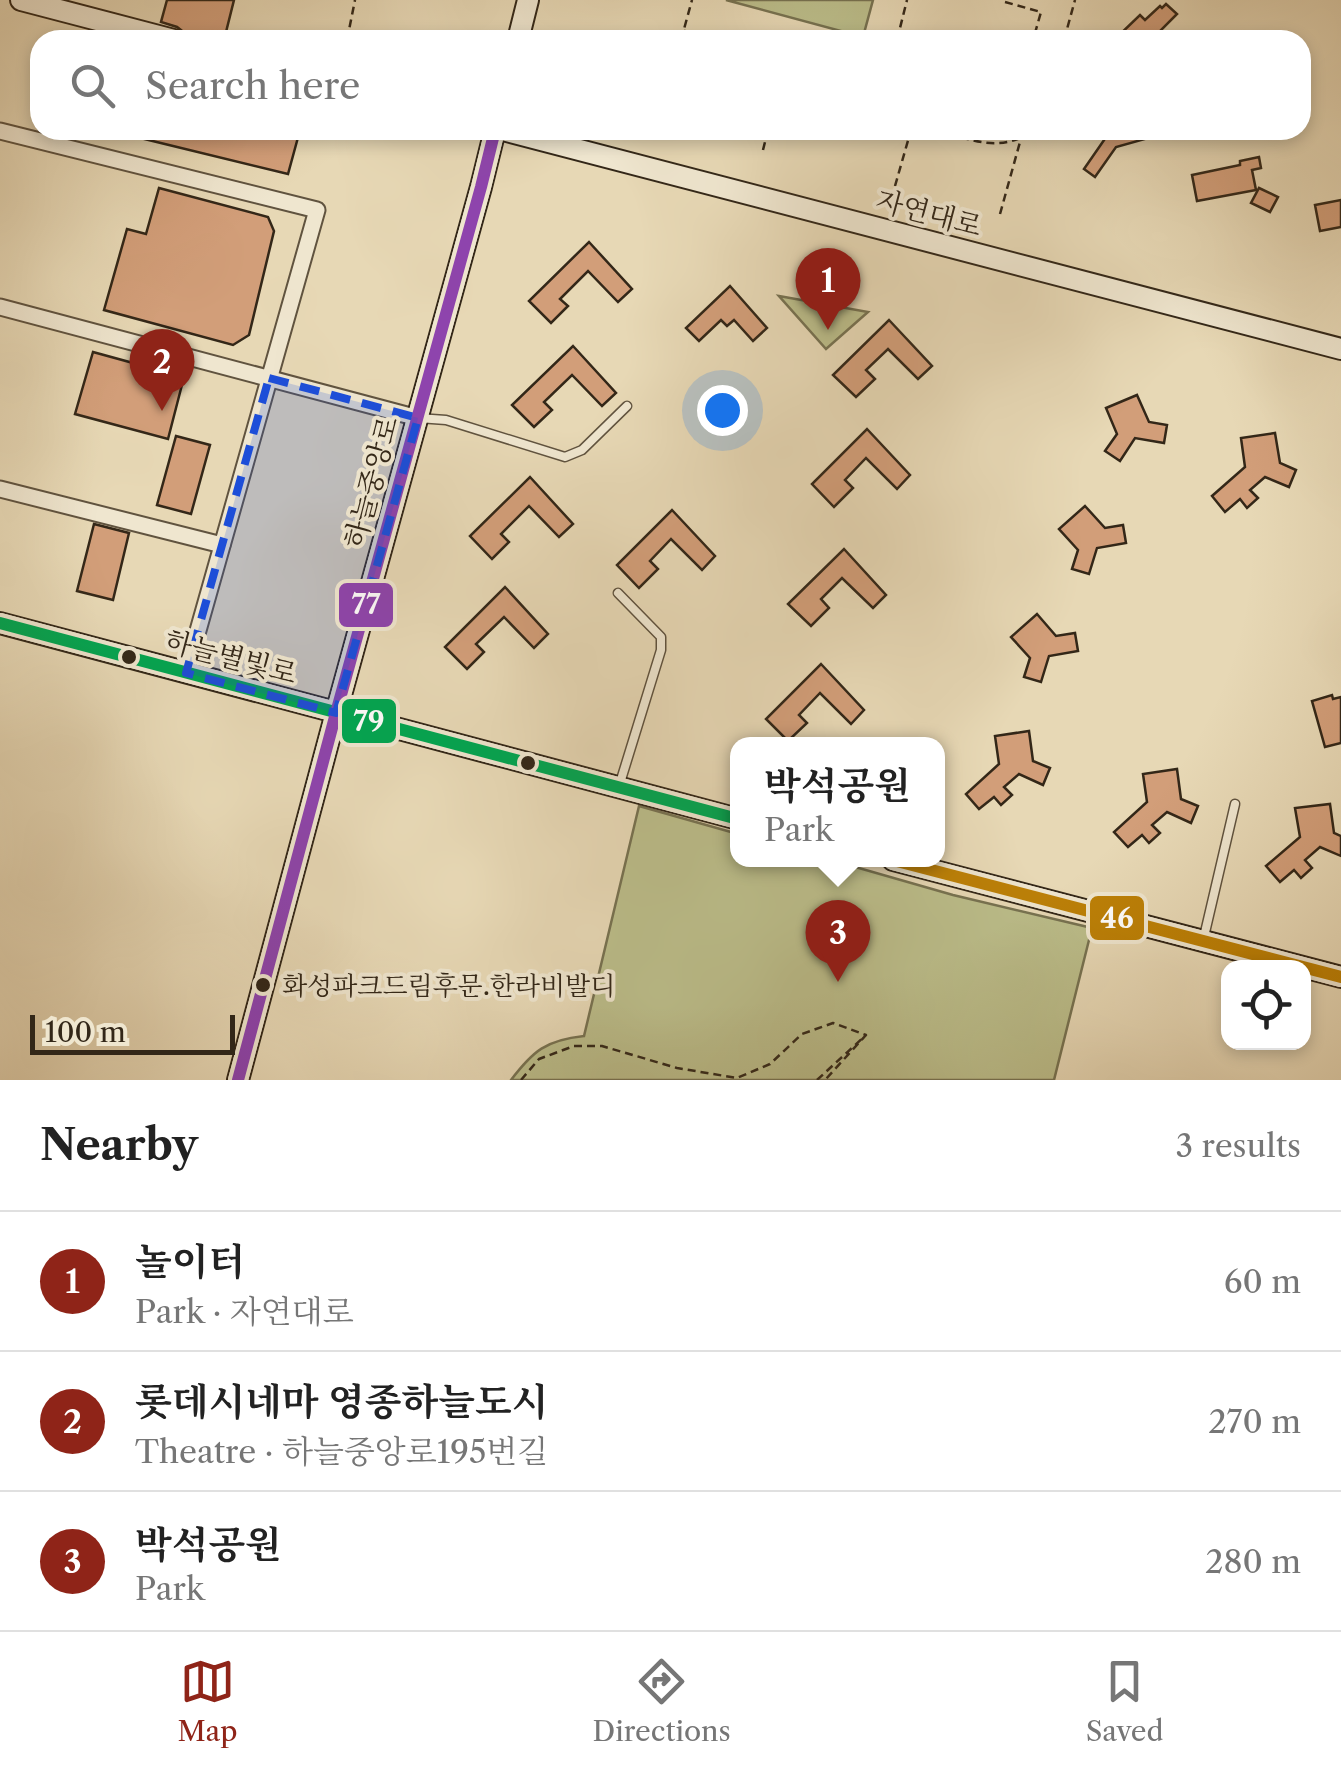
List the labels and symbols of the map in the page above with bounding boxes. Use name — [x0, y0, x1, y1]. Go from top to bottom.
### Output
street label: 자연대로 — [872, 183, 986, 243]
pin: 1 — [796, 248, 860, 330]
pin: 2 — [130, 328, 194, 411]
your location — [697, 385, 748, 436]
street label: 하늘중앙로 — [337, 412, 405, 552]
line badge: 77 — [337, 581, 395, 629]
text: 77 — [351, 587, 381, 621]
street label: 하늘별빛로 — [161, 623, 301, 691]
unlabelled marker — [119, 647, 139, 667]
line badge: 79 — [340, 697, 398, 745]
text: 79 — [353, 704, 385, 738]
unlabelled marker — [518, 753, 538, 773]
line badge: 46 — [1088, 894, 1146, 942]
pin: 3 — [806, 900, 870, 982]
text: 46 — [1100, 901, 1134, 935]
place label: 화성파크드림후문.한라비발디 — [282, 970, 615, 1002]
marker: 화성파크드림후문.한라비발디 — [253, 975, 273, 995]
scale bar — [30, 1010, 235, 1054]

